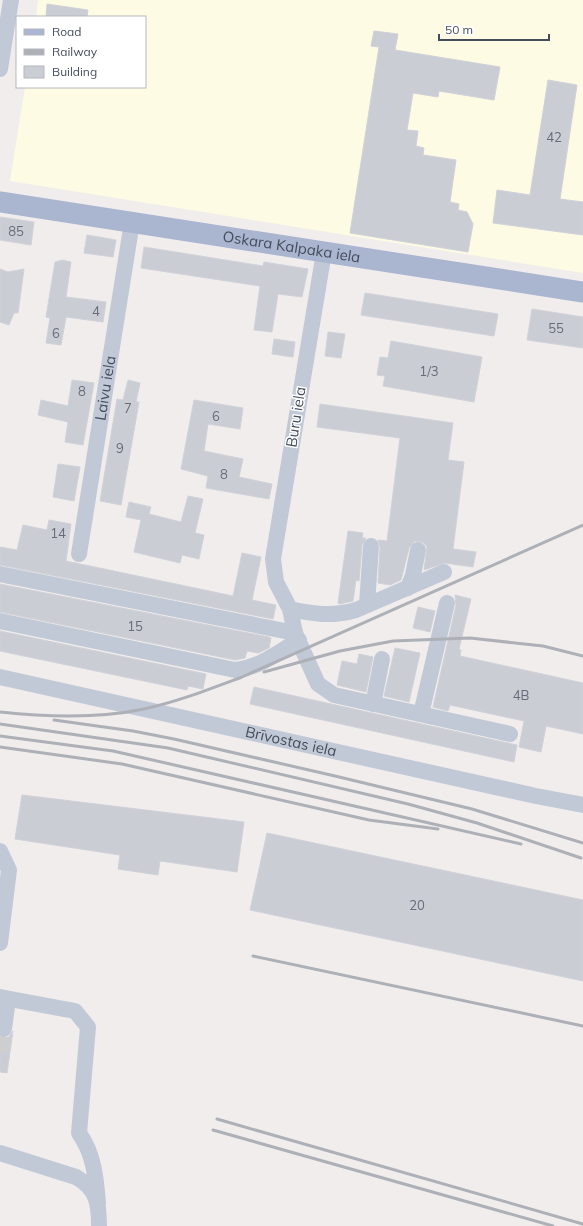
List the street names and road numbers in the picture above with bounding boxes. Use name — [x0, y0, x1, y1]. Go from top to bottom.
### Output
street label: Oskara Kalpaka iela — [221, 227, 362, 267]
street label: Laivu iela — [90, 354, 120, 422]
street label: Buru iela — [281, 385, 310, 449]
street label: Brīvostas iela — [244, 722, 339, 760]

